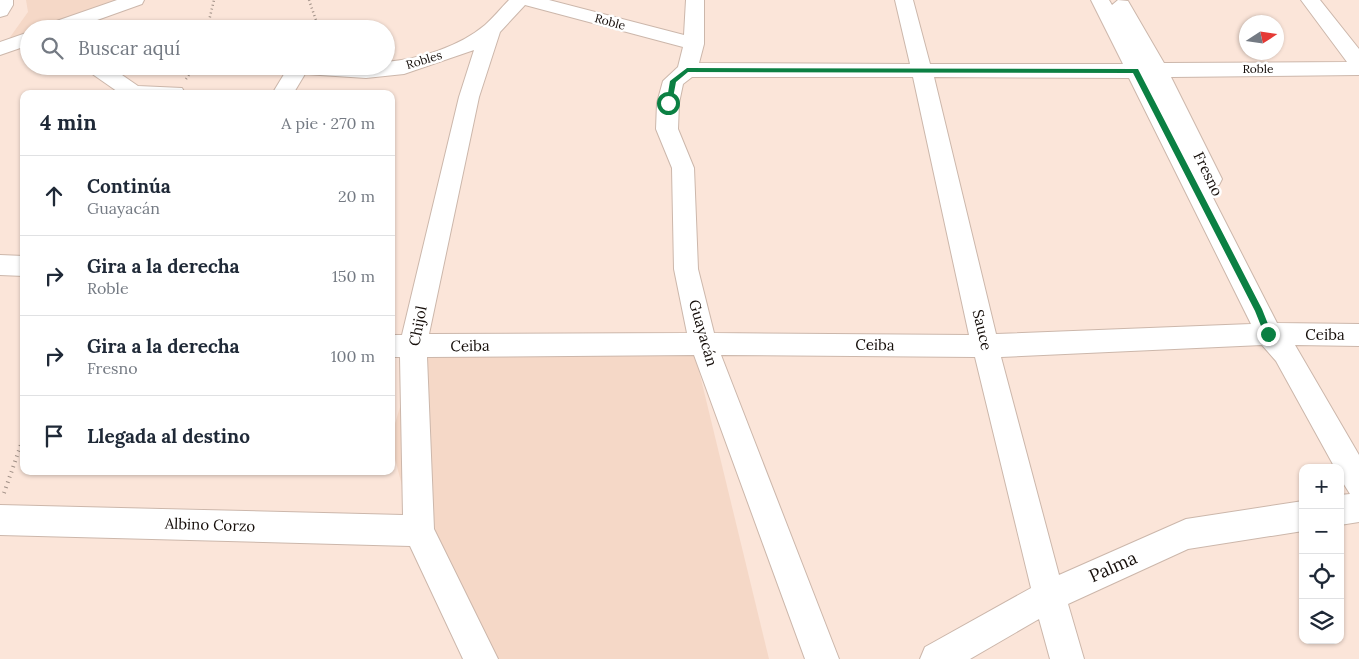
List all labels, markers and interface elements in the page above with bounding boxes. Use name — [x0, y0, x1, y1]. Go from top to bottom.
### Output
street label: Roble — [593, 10, 628, 33]
north arrow — [1239, 15, 1284, 60]
search box — [20, 20, 395, 75]
icon: search — [38, 34, 66, 62]
text: Buscar aquí — [78, 36, 180, 60]
street label: Robles — [404, 47, 444, 72]
street label: Roble — [1242, 61, 1274, 76]
route start — [657, 92, 680, 115]
text: 4 min — [40, 109, 97, 136]
text: A pie · 270 m — [281, 113, 375, 133]
street label: Fresno — [1190, 148, 1227, 199]
text: Continúa — [87, 174, 171, 198]
icon: ahead — [40, 182, 68, 210]
text: 20 m — [338, 186, 375, 206]
text: Guayacán — [87, 198, 160, 218]
text: Gira a la derecha — [87, 254, 240, 278]
icon: right — [40, 262, 68, 290]
text: 150 m — [332, 266, 375, 286]
text: Roble — [87, 278, 129, 298]
street label: Guayacán — [685, 297, 722, 368]
street label: Chijol — [404, 304, 431, 348]
street label: Sauce — [969, 308, 996, 352]
route end — [1257, 323, 1280, 346]
street label: Ceiba — [1305, 325, 1345, 344]
text: Gira a la derecha — [87, 334, 240, 358]
street label: Ceiba — [855, 335, 895, 354]
street label: Ceiba — [450, 336, 490, 355]
icon: right — [40, 342, 68, 370]
text: 100 m — [331, 346, 375, 366]
text: Fresno — [87, 358, 138, 378]
icon: arrive — [40, 422, 68, 450]
text: Llegada al destino — [87, 424, 250, 448]
map controls — [1299, 464, 1344, 644]
button: + — [1299, 464, 1344, 509]
button: − — [1299, 509, 1344, 554]
street label: Albino Corzo — [164, 513, 256, 536]
street label: Palma — [1085, 546, 1140, 587]
button: locate — [1299, 554, 1344, 599]
button: layers — [1299, 599, 1344, 644]

